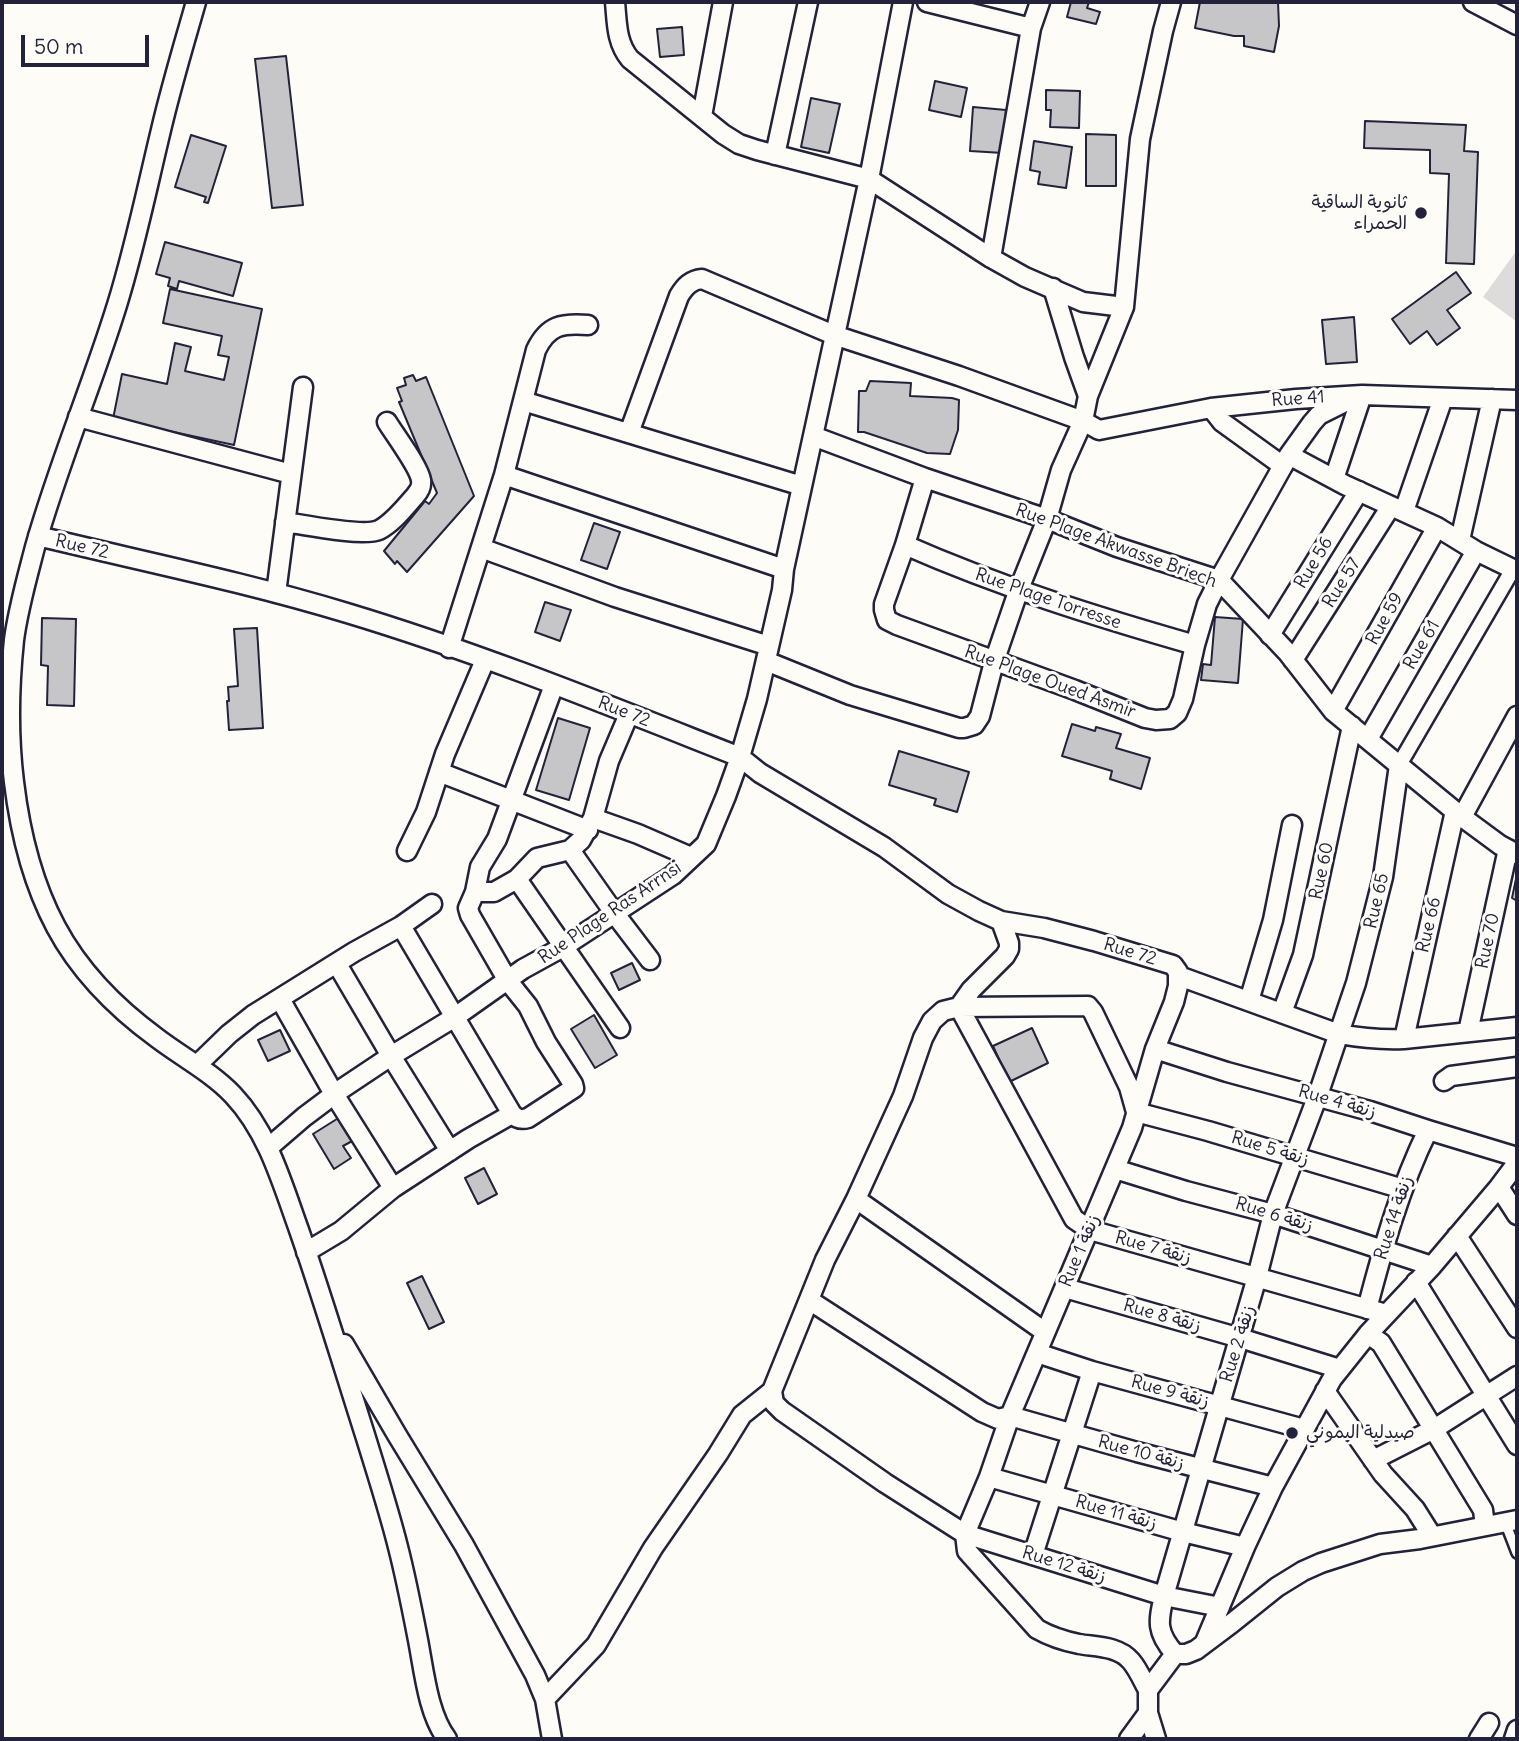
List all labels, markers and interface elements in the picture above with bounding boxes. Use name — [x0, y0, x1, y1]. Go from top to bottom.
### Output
scale bar — [24, 21, 152, 65]
text: 50 m — [34, 33, 83, 60]
place label: ثانوية الساقية الحمراء — [1311, 192, 1407, 234]
marker: ثانوية الساقية الحمراء — [1413, 205, 1429, 221]
street label: Rue 41 — [1271, 386, 1325, 412]
street label: Rue Plage Akwasse Briech — [1012, 499, 1220, 593]
street label: Rue 72 — [53, 530, 111, 564]
street label: Rue 56 — [1290, 533, 1338, 593]
street label: Rue 57 — [1318, 554, 1366, 612]
street label: Rue Plage Torresse — [972, 564, 1124, 634]
street label: Rue 59 — [1362, 589, 1408, 649]
street label: Rue 61 — [1399, 617, 1445, 673]
street label: Rue Plage Oued Asmir — [961, 641, 1139, 723]
street label: Rue 72 — [595, 692, 653, 732]
street label: Rue 60 — [1305, 840, 1339, 902]
street label: Rue Plage Ras Arrnsi — [534, 857, 686, 969]
street label: Rue 65 — [1360, 871, 1394, 931]
street label: Rue 66 — [1412, 895, 1446, 955]
street label: Rue 70 — [1472, 911, 1504, 971]
street label: Rue 72 — [1101, 934, 1159, 970]
street label: Rue 4 زنقة — [1296, 1081, 1378, 1123]
street label: Rue 5 زنقة — [1229, 1127, 1311, 1171]
street label: Rue 14 زنقة — [1370, 1173, 1418, 1263]
street label: Rue 6 زنقة — [1233, 1193, 1315, 1237]
street label: Rue 1 زنقة — [1055, 1211, 1105, 1291]
street label: Rue 7 زنقة — [1112, 1227, 1194, 1269]
street label: Rue 8 زنقة — [1121, 1295, 1203, 1337]
street label: Rue 2 زنقة — [1216, 1303, 1260, 1385]
street label: Rue 9 زنقة — [1129, 1371, 1211, 1413]
place label: صيدلية اليموني — [1306, 1422, 1415, 1444]
marker: صيدلية اليموني — [1284, 1425, 1300, 1441]
street label: Rue 10 زنقة — [1095, 1431, 1187, 1475]
street label: Rue 11 زنقة — [1073, 1491, 1159, 1535]
street label: Rue 12 زنقة — [1019, 1542, 1109, 1588]

